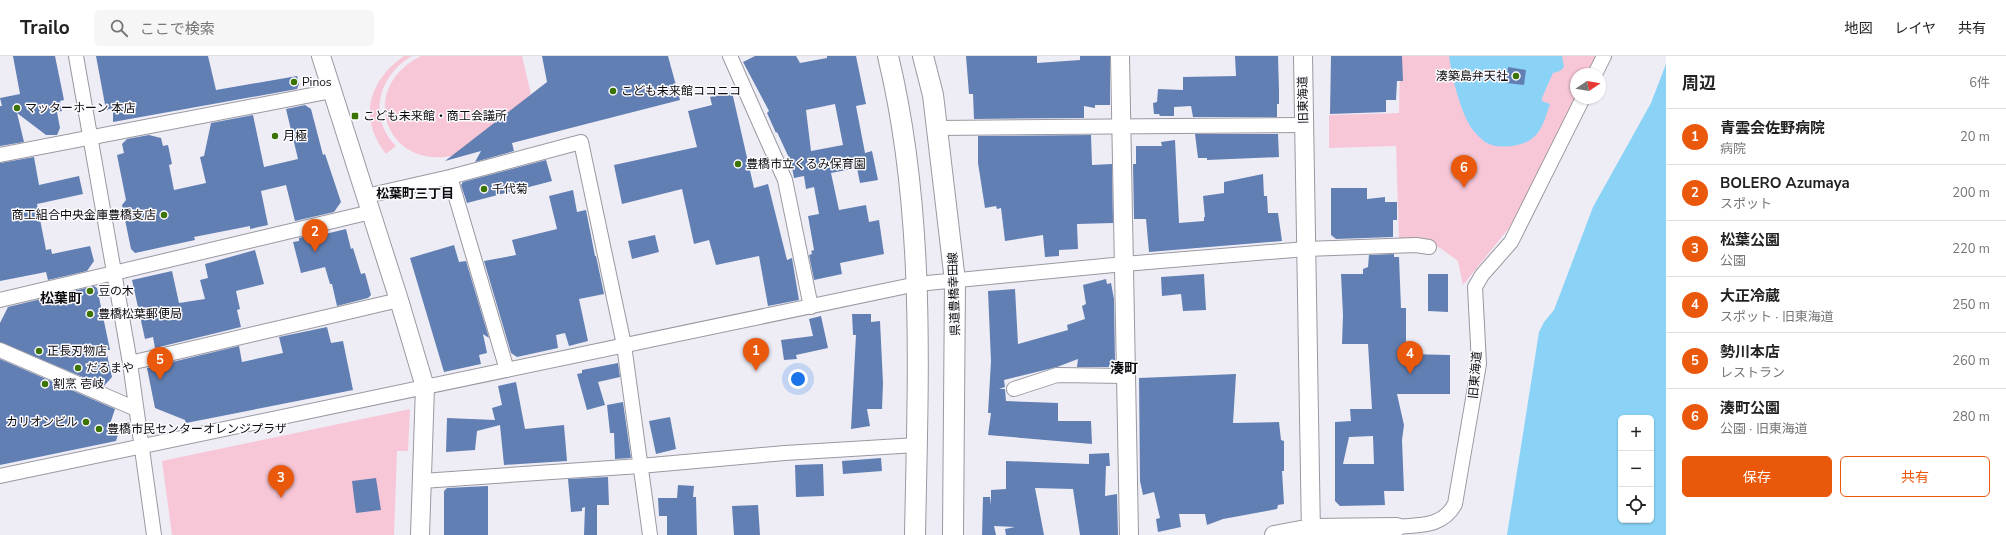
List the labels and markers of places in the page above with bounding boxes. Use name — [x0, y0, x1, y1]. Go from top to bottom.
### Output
place label: 湊築島弁天社 — [1436, 68, 1508, 84]
marker: 湊築島弁天社 — [1511, 71, 1521, 81]
place label: Pinos — [302, 74, 332, 90]
marker: Pinos — [289, 77, 299, 87]
place label: こども未来館ココニコ — [621, 83, 741, 99]
marker: こども未来館ココニコ — [608, 86, 618, 96]
place label: マッターホーン 本店 — [25, 100, 136, 116]
marker: マッターホーン 本店 — [12, 103, 22, 113]
place label: こども未来館・商工会議所 — [363, 108, 507, 124]
marker: こども未来館・商工会議所 — [350, 111, 360, 121]
place label: 月極 — [283, 128, 307, 144]
marker: 月極 — [270, 131, 280, 141]
pin: 6 — [1451, 155, 1477, 188]
place label: 豊橋市立くるみ保育園 — [746, 156, 866, 172]
marker: 豊橋市立くるみ保育園 — [733, 159, 743, 169]
place label: 千代菊 — [492, 181, 528, 197]
marker: 千代菊 — [479, 184, 489, 194]
place label: 商工組合中央金庫豊橋支店 — [12, 207, 156, 223]
marker: 商工組合中央金庫豊橋支店 — [159, 210, 169, 220]
pin: 2 — [302, 219, 328, 252]
place label: 豆の木 — [98, 283, 134, 299]
marker: 豆の木 — [85, 286, 95, 296]
place label: 豊橋松葉郵便局 — [98, 306, 182, 322]
marker: 豊橋松葉郵便局 — [85, 309, 95, 319]
pin: 1 — [743, 338, 769, 371]
pin: 4 — [1397, 341, 1423, 374]
place label: 正長刃物店 — [47, 343, 107, 359]
marker: 正長刃物店 — [34, 346, 44, 356]
pin: 5 — [147, 347, 173, 380]
place label: だるまや — [86, 360, 134, 376]
marker: だるまや — [73, 363, 83, 373]
place label: 割烹 壱岐 — [53, 376, 104, 392]
marker: 割烹 壱岐 — [40, 379, 50, 389]
place label: カリオンビル — [6, 414, 78, 430]
marker: カリオンビル — [81, 417, 91, 427]
place label: 豊橋市民センターオレンジプラザ — [107, 421, 287, 437]
marker: 豊橋市民センターオレンジプラザ — [94, 424, 104, 434]
pin: 3 — [268, 465, 294, 498]

